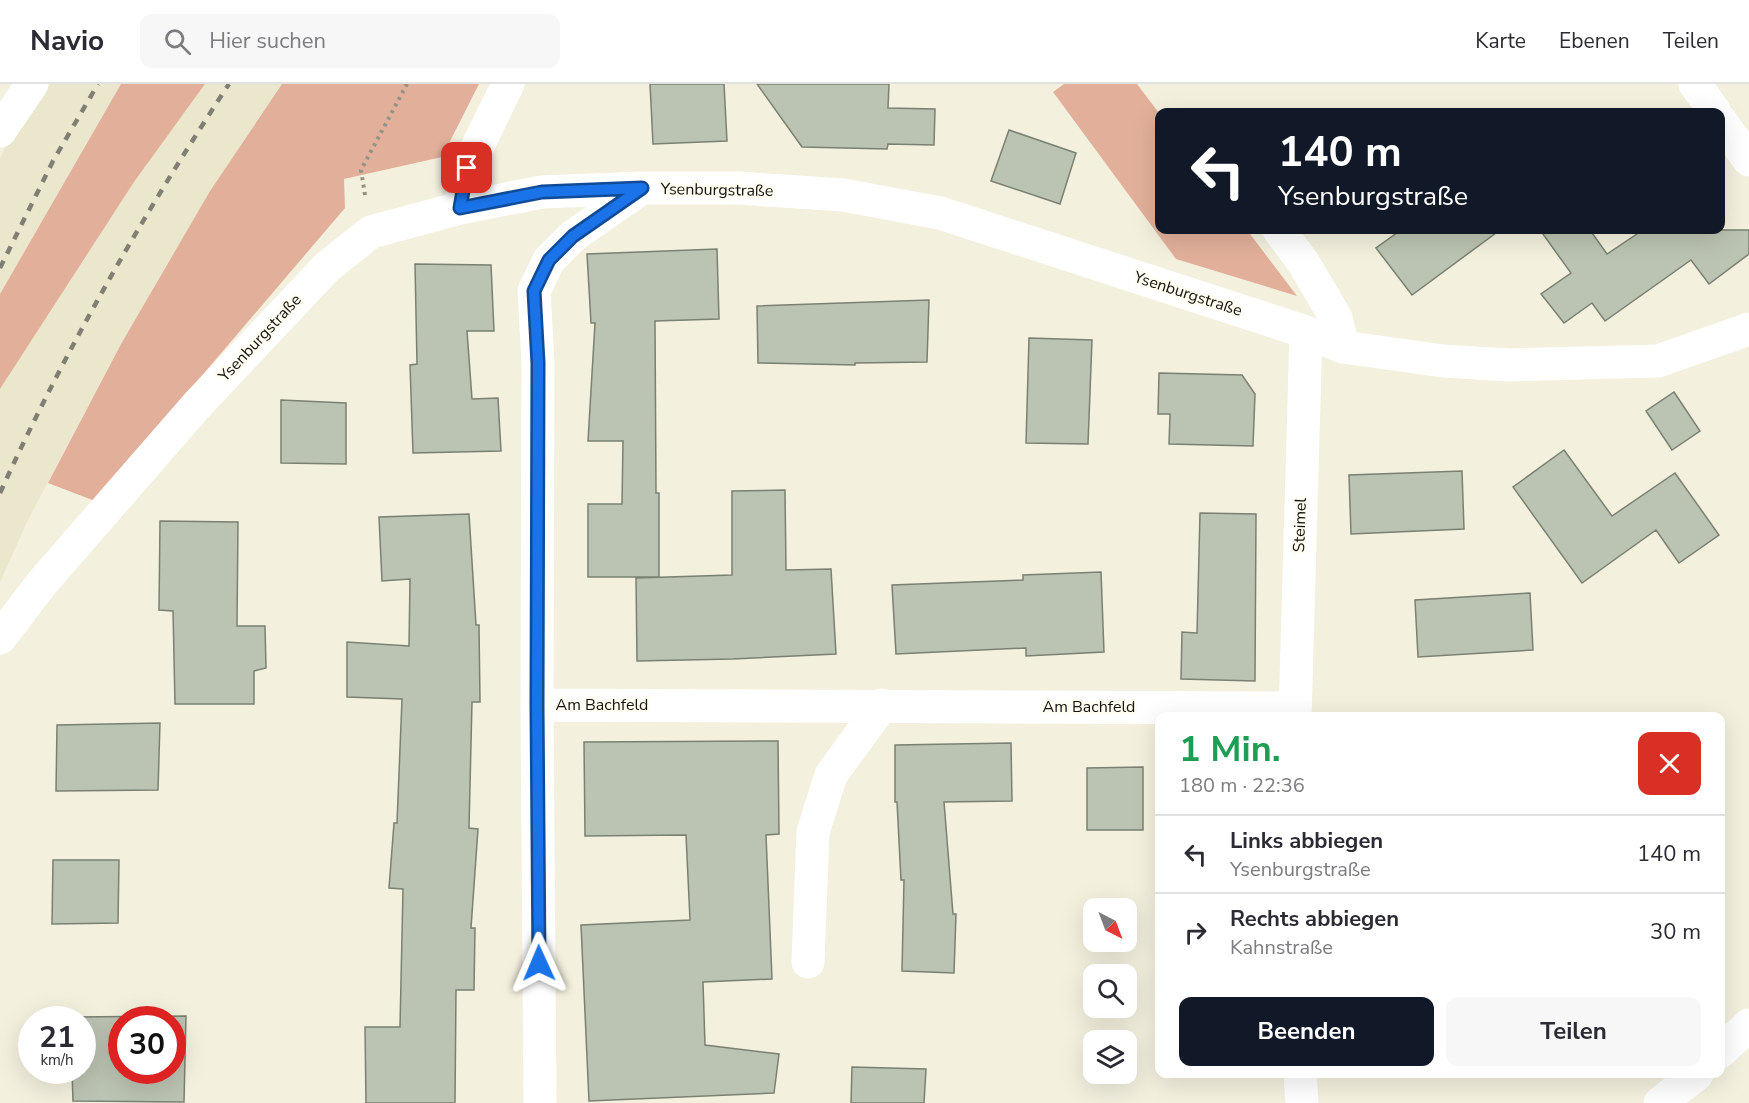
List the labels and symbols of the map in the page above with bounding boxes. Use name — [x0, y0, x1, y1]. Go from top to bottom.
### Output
pin — [441, 142, 492, 193]
street label: Ysenburgstraße — [660, 178, 773, 202]
street label: Ysenburgstraße — [1130, 266, 1245, 322]
street label: Ysenburgstraße — [213, 289, 306, 387]
street label: Steimel — [1288, 497, 1312, 553]
street label: Am Bachfeld — [556, 694, 648, 716]
street label: Am Bachfeld — [1043, 696, 1135, 718]
north arrow — [1083, 898, 1137, 952]
position arrow — [507, 931, 571, 995]
speed limit sign: 30 — [108, 1006, 186, 1084]

